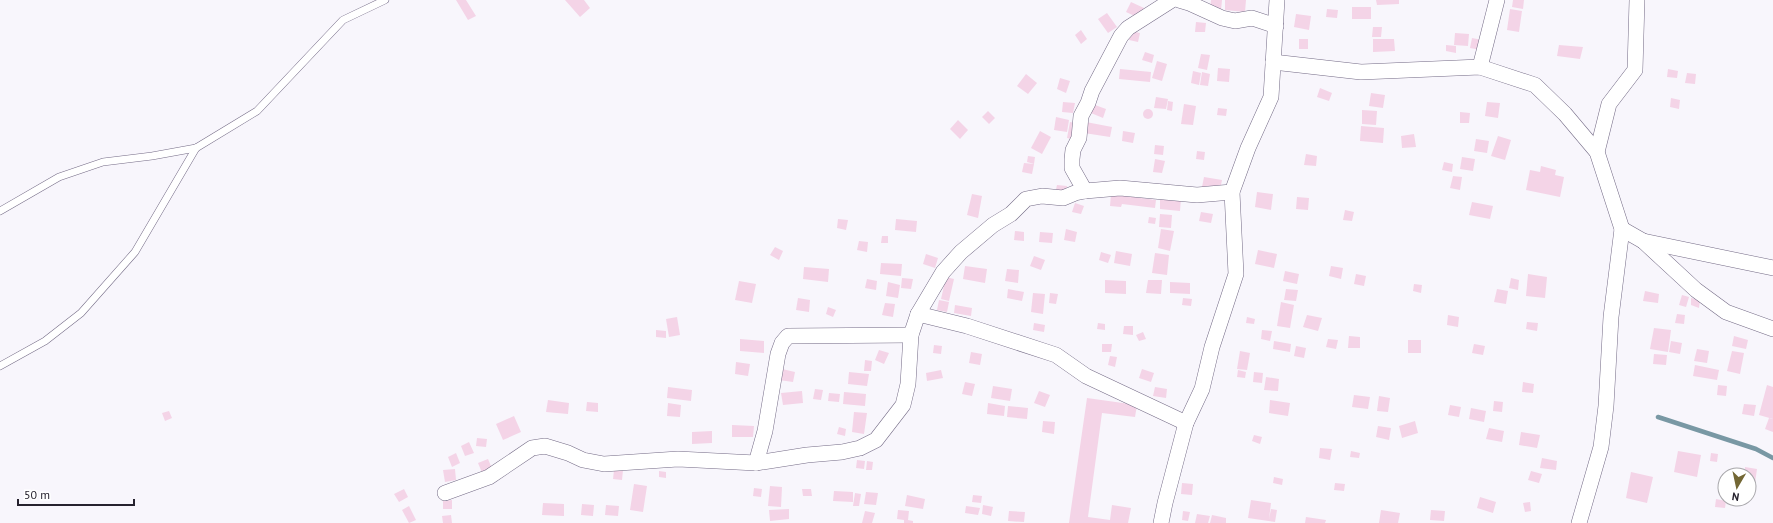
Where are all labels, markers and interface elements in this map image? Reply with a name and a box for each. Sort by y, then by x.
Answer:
north arrow [1717,467,1757,507]
scale bar [18,481,134,507]
text: 50 m [24,487,50,502]
text: N [1731,489,1740,504]

